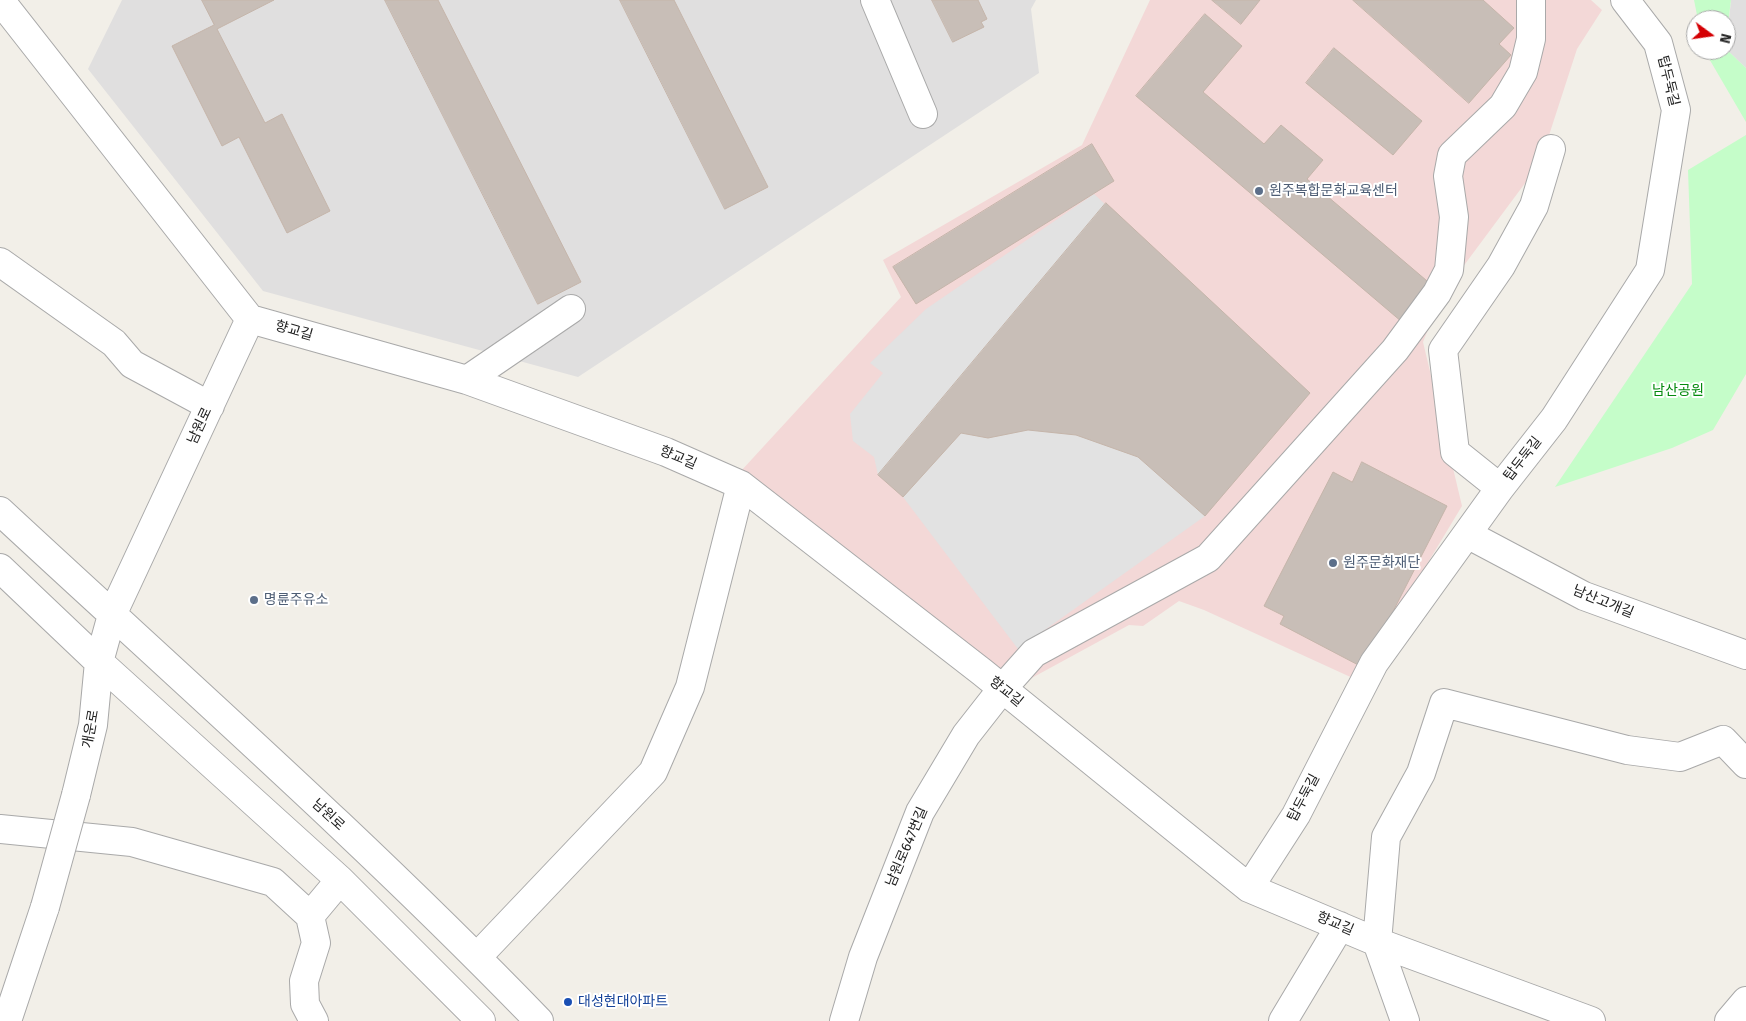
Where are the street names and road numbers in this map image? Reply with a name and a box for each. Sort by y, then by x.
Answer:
street label: 탑두둑길 [1654,54,1682,108]
street label: 향교길 [273,318,315,344]
street label: 남원로 [184,405,216,447]
street label: 탑두둑길 [1501,434,1545,484]
street label: 향교길 [657,443,699,473]
street label: 남산고개길 [1570,582,1636,622]
street label: 향교길 [986,673,1026,711]
street label: 개운로 [79,709,103,749]
street label: 탑두둑길 [1284,771,1324,825]
street label: 남원로 [308,796,348,834]
street label: 남원로647번길 [883,805,931,889]
street label: 향교길 [1314,909,1356,939]

